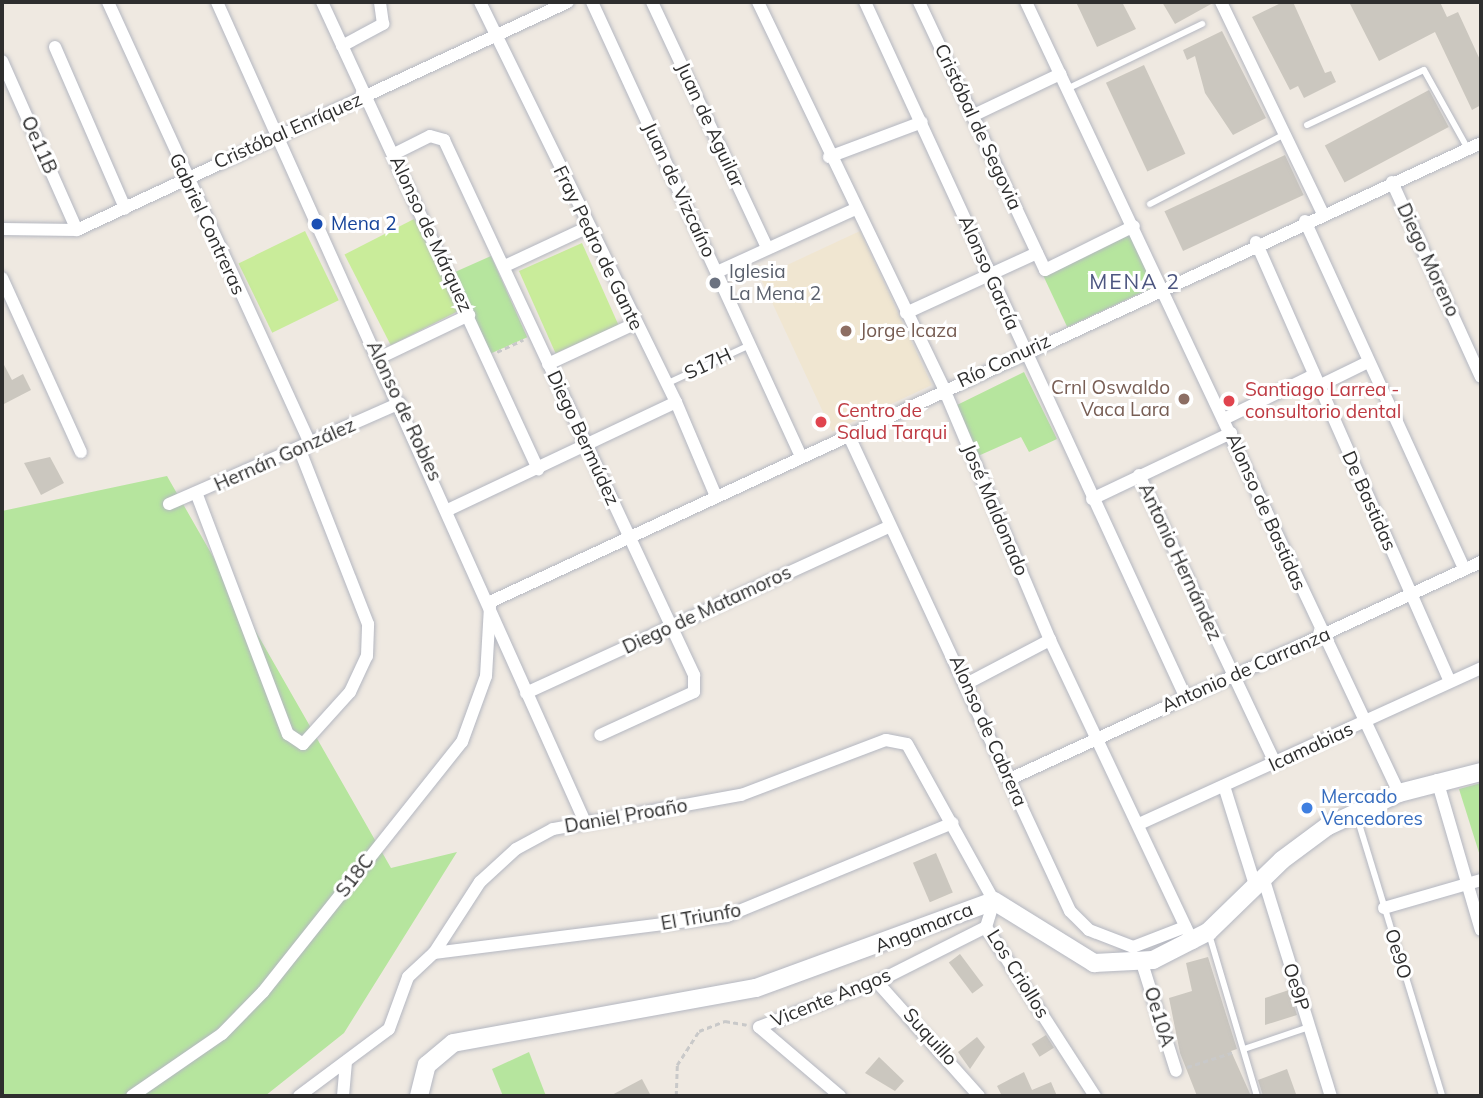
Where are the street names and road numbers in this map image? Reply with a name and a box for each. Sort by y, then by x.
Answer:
street label: Cristóbal de Segovia [930,40,1026,214]
street label: Juan de Aguilar [671,59,749,191]
street label: Cristóbal Enríquez [210,88,366,174]
street label: Oe11B [16,113,62,177]
street label: Juan de Vizcaíno [638,119,720,261]
street label: Gabriel Contreras [164,150,250,298]
street label: Alonso de Márquez [385,152,477,316]
street label: Fray Pedro de Gante [548,162,648,334]
street label: Diego Moreno [1392,200,1464,320]
street label: Alonso García [954,212,1024,334]
street label: Río Conuriz [954,330,1054,392]
street label: Alonso de Robles [362,337,446,485]
street label: S17H [681,343,735,385]
street label: Diego Bermúdez [542,367,624,509]
street label: Hernán González [211,414,359,496]
street label: Alonso de Bastidas [1221,430,1311,594]
street label: José Maldonado [957,441,1033,579]
street label: De Bastidas [1337,448,1401,554]
street label: Antonio Hernández [1134,480,1226,644]
street label: Diego de Matamoros [619,561,795,659]
street label: Antonio de Carranza [1158,623,1334,717]
street label: Alonso de Cabrera [944,652,1032,810]
street label: Icamabias [1265,718,1357,776]
street label: Daniel Proaño [563,794,689,838]
street label: S18C [331,850,379,902]
street label: Angamarca [872,898,976,958]
street label: El Triunfo [659,899,743,935]
street label: Los Criollos [982,926,1054,1022]
street label: Oe9O [1380,926,1416,982]
street label: Oe9P [1278,960,1314,1014]
street label: Vicente Angos [768,964,894,1032]
street label: Oe10A [1139,984,1179,1050]
street label: Suquillo [898,1004,962,1070]

